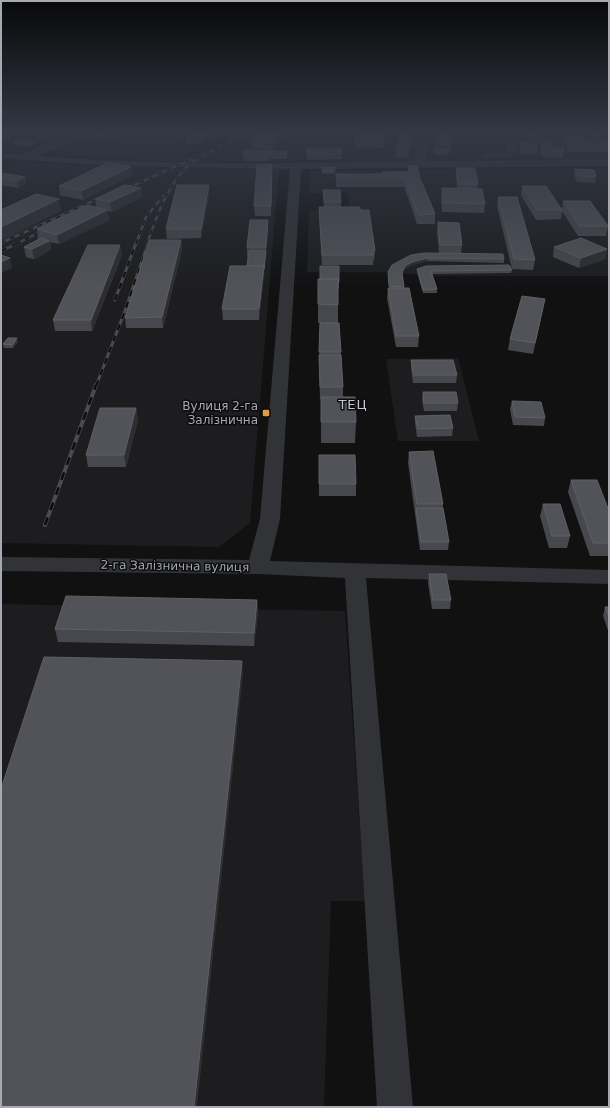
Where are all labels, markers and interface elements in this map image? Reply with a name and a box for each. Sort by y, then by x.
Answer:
district label: ТЕЦ [337,397,368,412]
place label: Вулиця 2-га Залізнична [182,399,258,427]
marker: Вулиця 2-га Залізнична [261,408,271,418]
street label: 2-га Залізнична вулиця [101,558,249,574]

